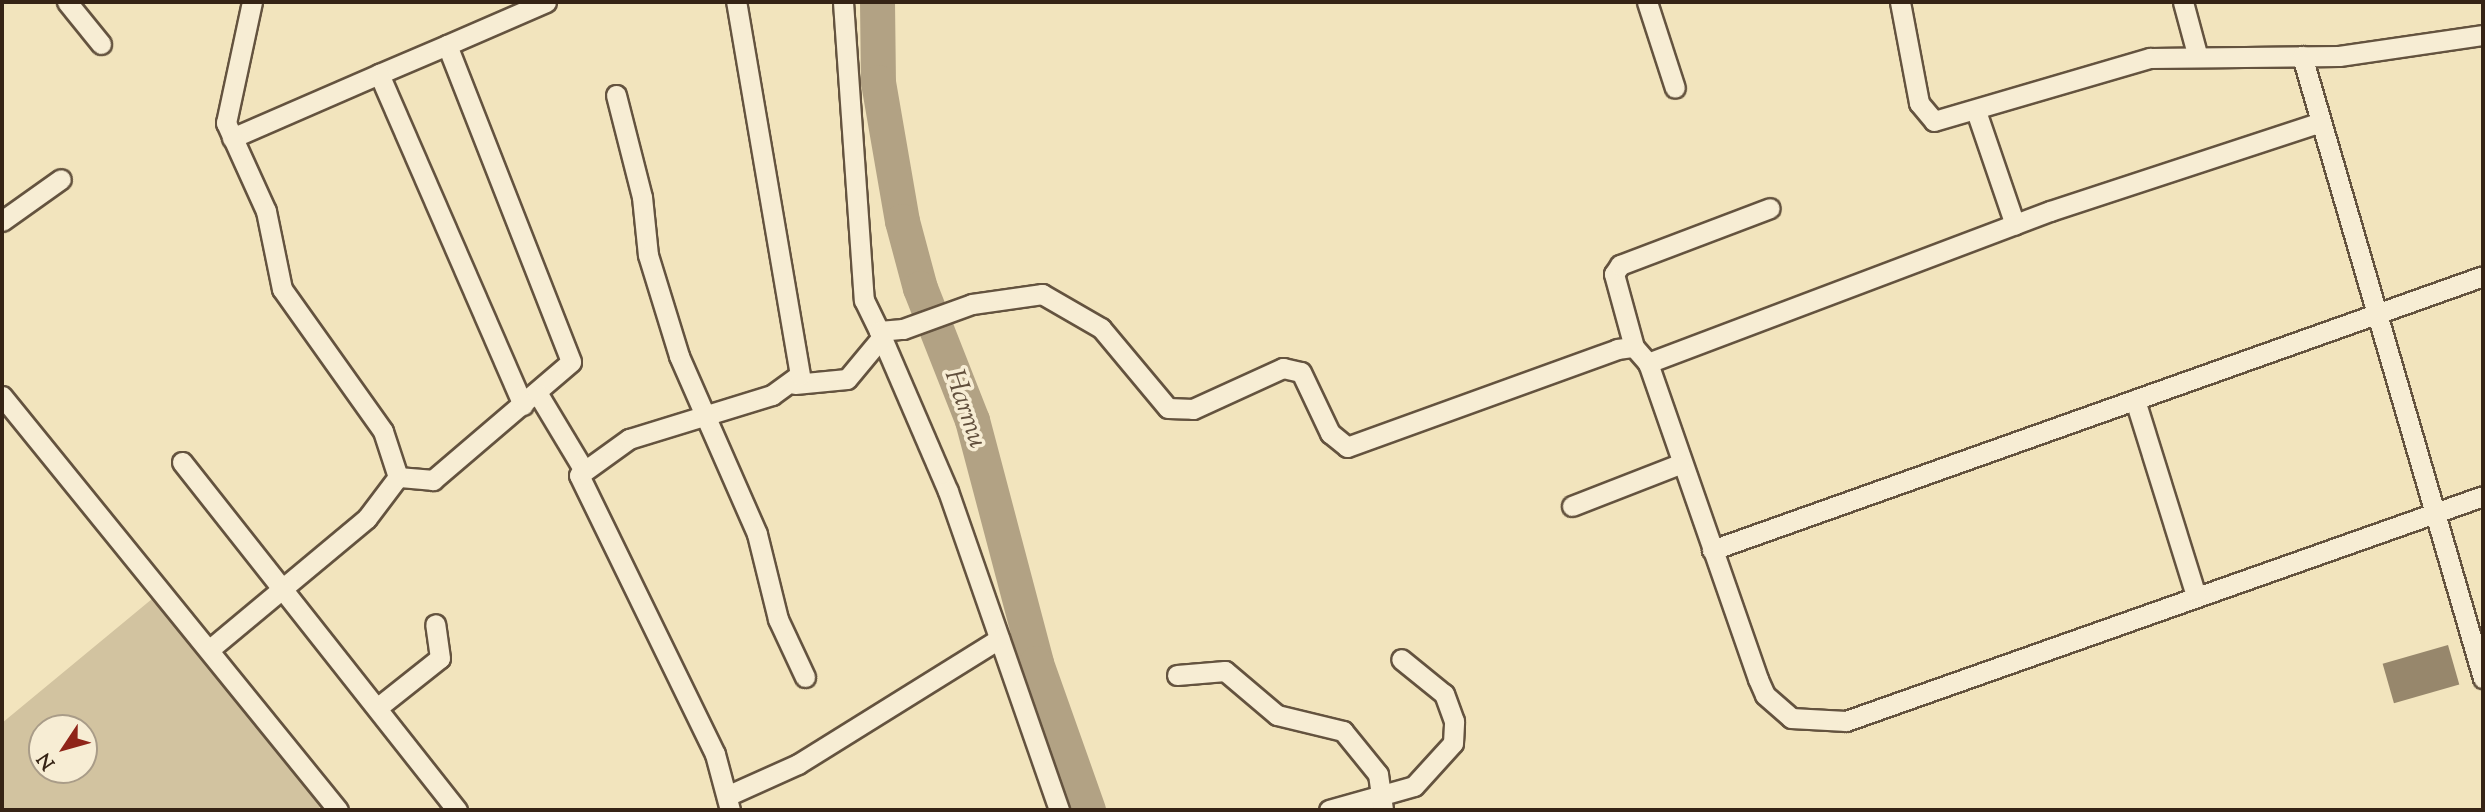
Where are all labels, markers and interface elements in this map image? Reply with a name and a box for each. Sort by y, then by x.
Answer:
water label: Harmu [936,365,994,453]
north arrow [28,714,98,784]
text: N [32,746,63,775]

